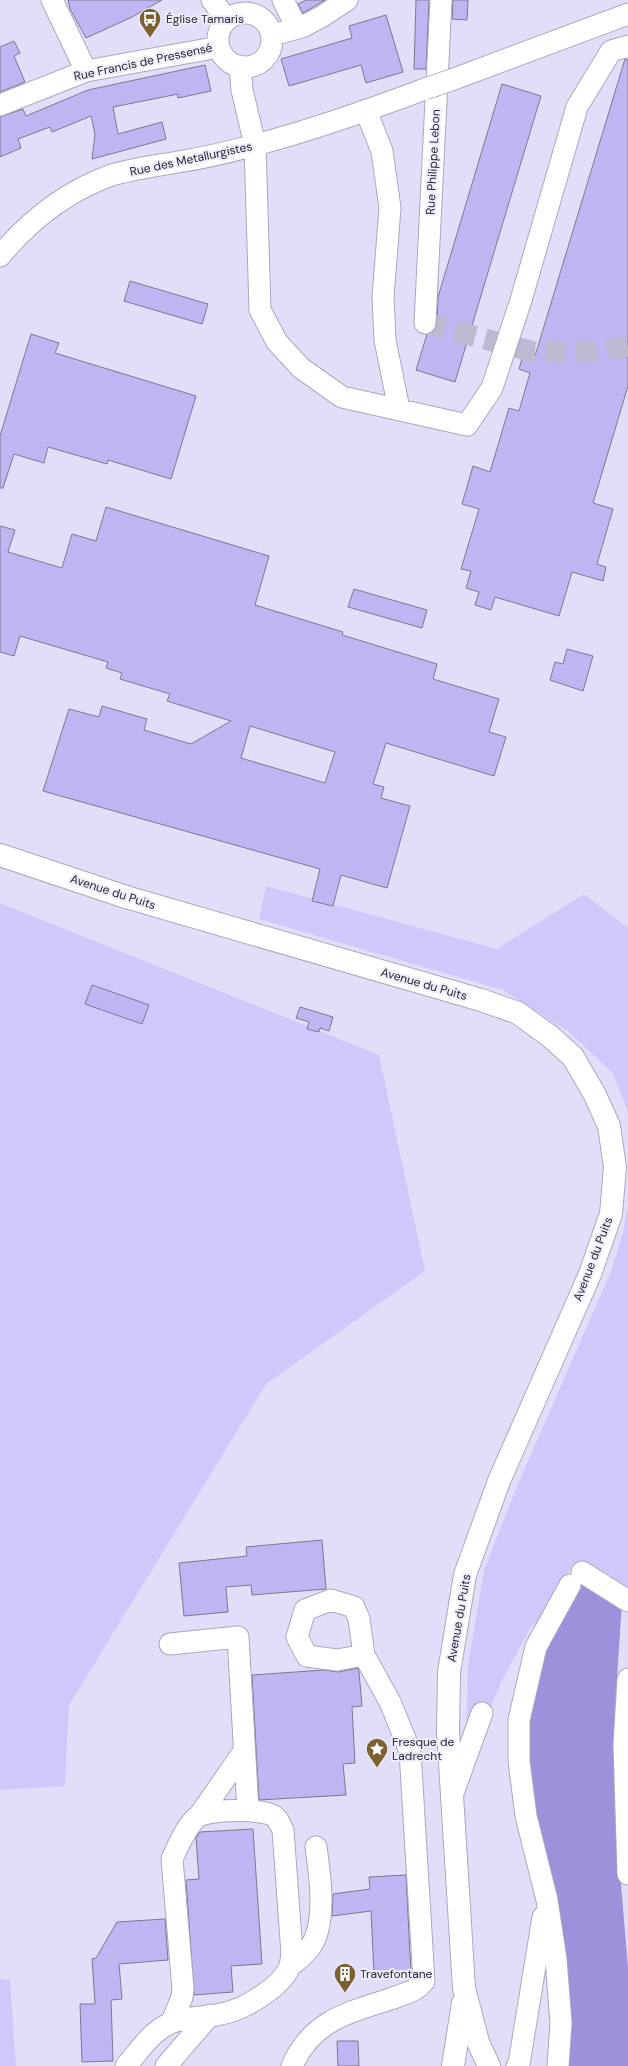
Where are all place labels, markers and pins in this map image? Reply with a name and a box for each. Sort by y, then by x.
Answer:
bus stop icon: Église Tamaris [137,6,163,39]
place label: Église Tamaris [166,11,244,27]
place label: Fresque de Ladrecht [392,1734,454,1764]
place icon: Fresque de Ladrecht [364,1736,390,1769]
building icon: Travefontane [332,1961,358,1994]
place label: Travefontane [360,1966,433,1982]

